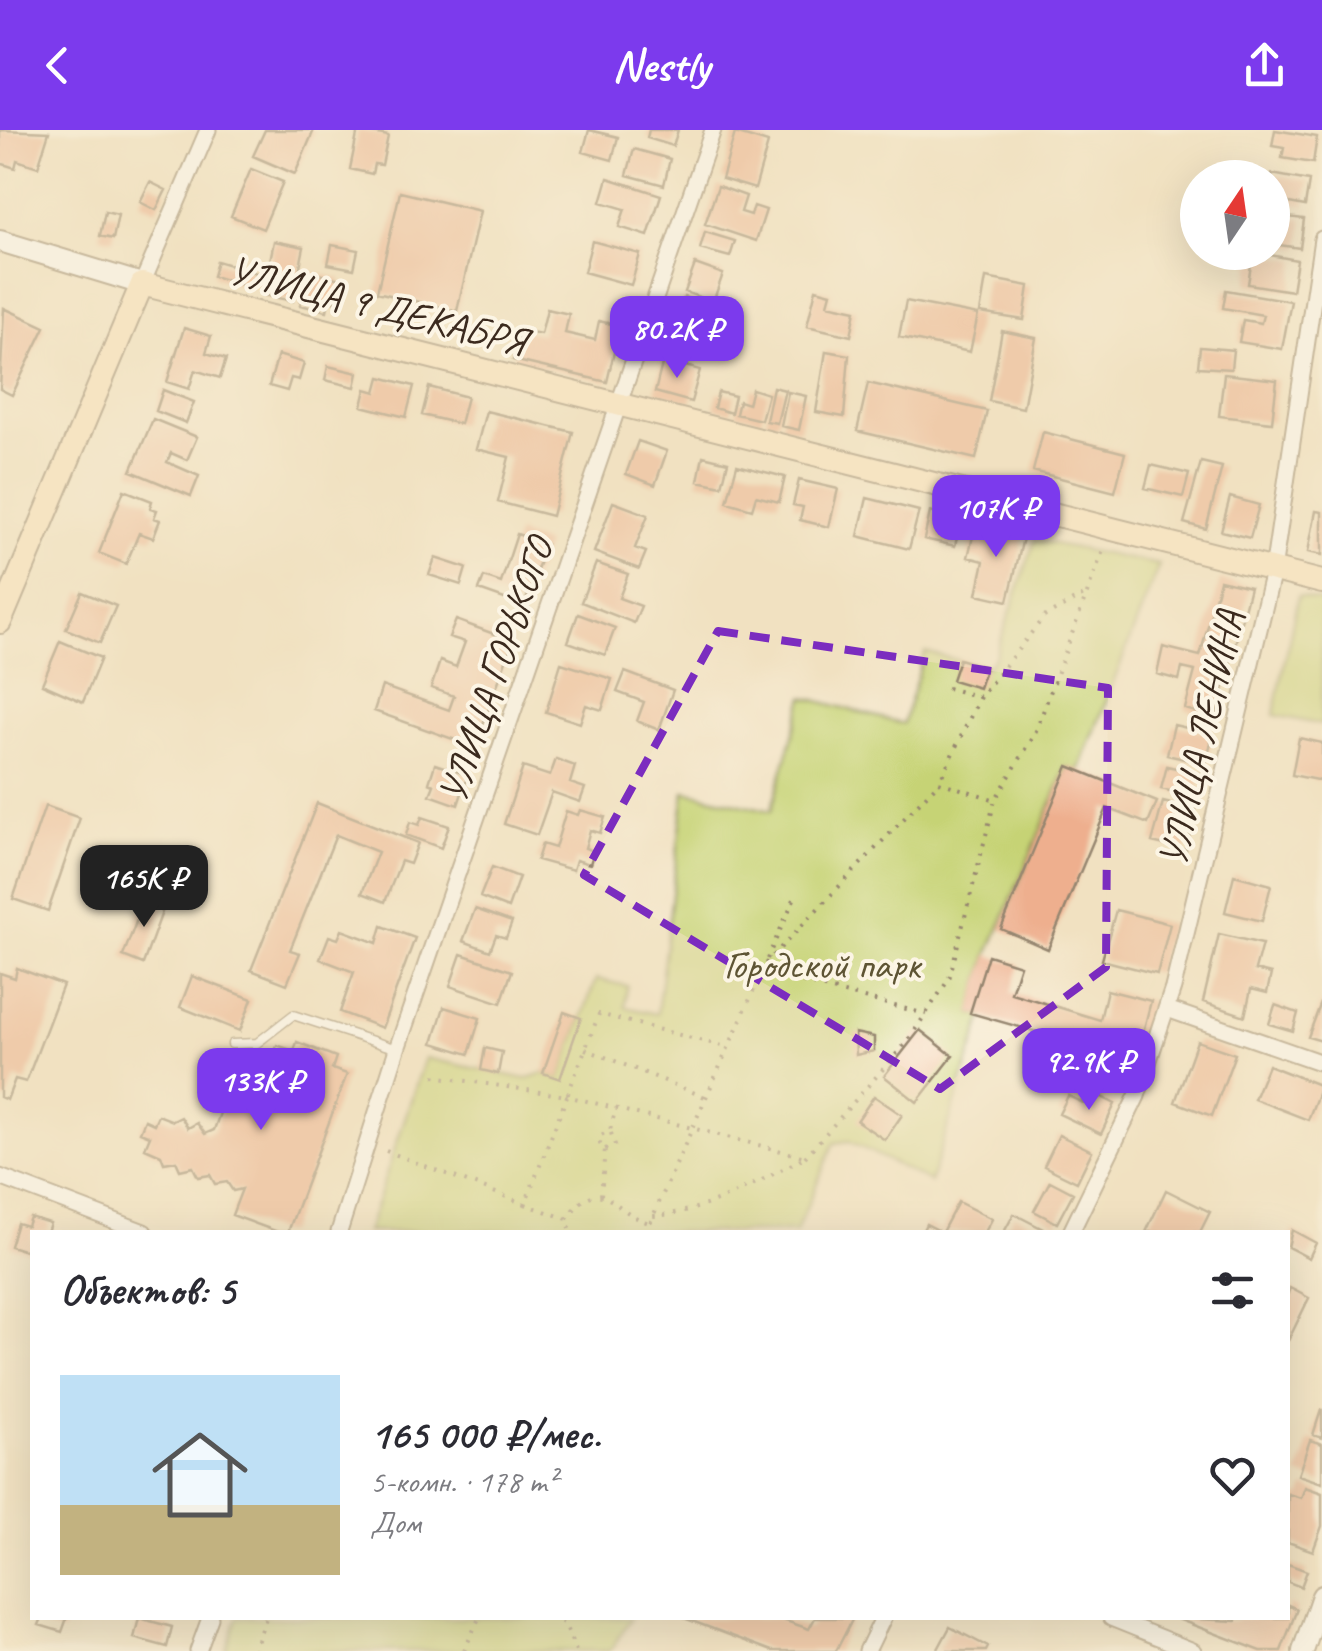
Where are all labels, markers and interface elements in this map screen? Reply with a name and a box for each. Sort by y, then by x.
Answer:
text: Nestly [612,37,710,94]
icon: back [30,38,85,93]
icon: share [1237,38,1292,93]
north arrow [1180,160,1290,270]
map controls [1180,160,1290,270]
street label: УЛИЦА 9 ДЕКАБРЯ [224,245,537,368]
pin: 80.2K ₽ [585,296,769,381]
text: 80.2K ₽ [632,308,722,349]
pin: 107K ₽ [915,475,1077,560]
text: 107K ₽ [954,487,1038,528]
street label: УЛИЦА ГОРЬКОГО [427,528,566,809]
street label: УЛИЦА ЛЕНИНА [1147,605,1255,871]
pin: 165K ₽ [63,845,225,930]
text: 165K ₽ [102,857,186,898]
park label: Городской парк [724,940,923,990]
pin: 92.9K ₽ [997,1028,1181,1113]
text: 92.9K ₽ [1044,1040,1134,1081]
pin: 133K ₽ [180,1048,342,1133]
text: 133K ₽ [219,1060,303,1101]
icon: filters [1205,1263,1260,1318]
text: Объектов: 5 [60,1264,235,1317]
text: 165 000 ₽/мес. [370,1408,601,1461]
icon: home [140,1415,260,1535]
icon: heart [1205,1448,1260,1503]
text: 5-комн. · 178 m² [370,1461,557,1502]
text: Дом [370,1502,421,1543]

